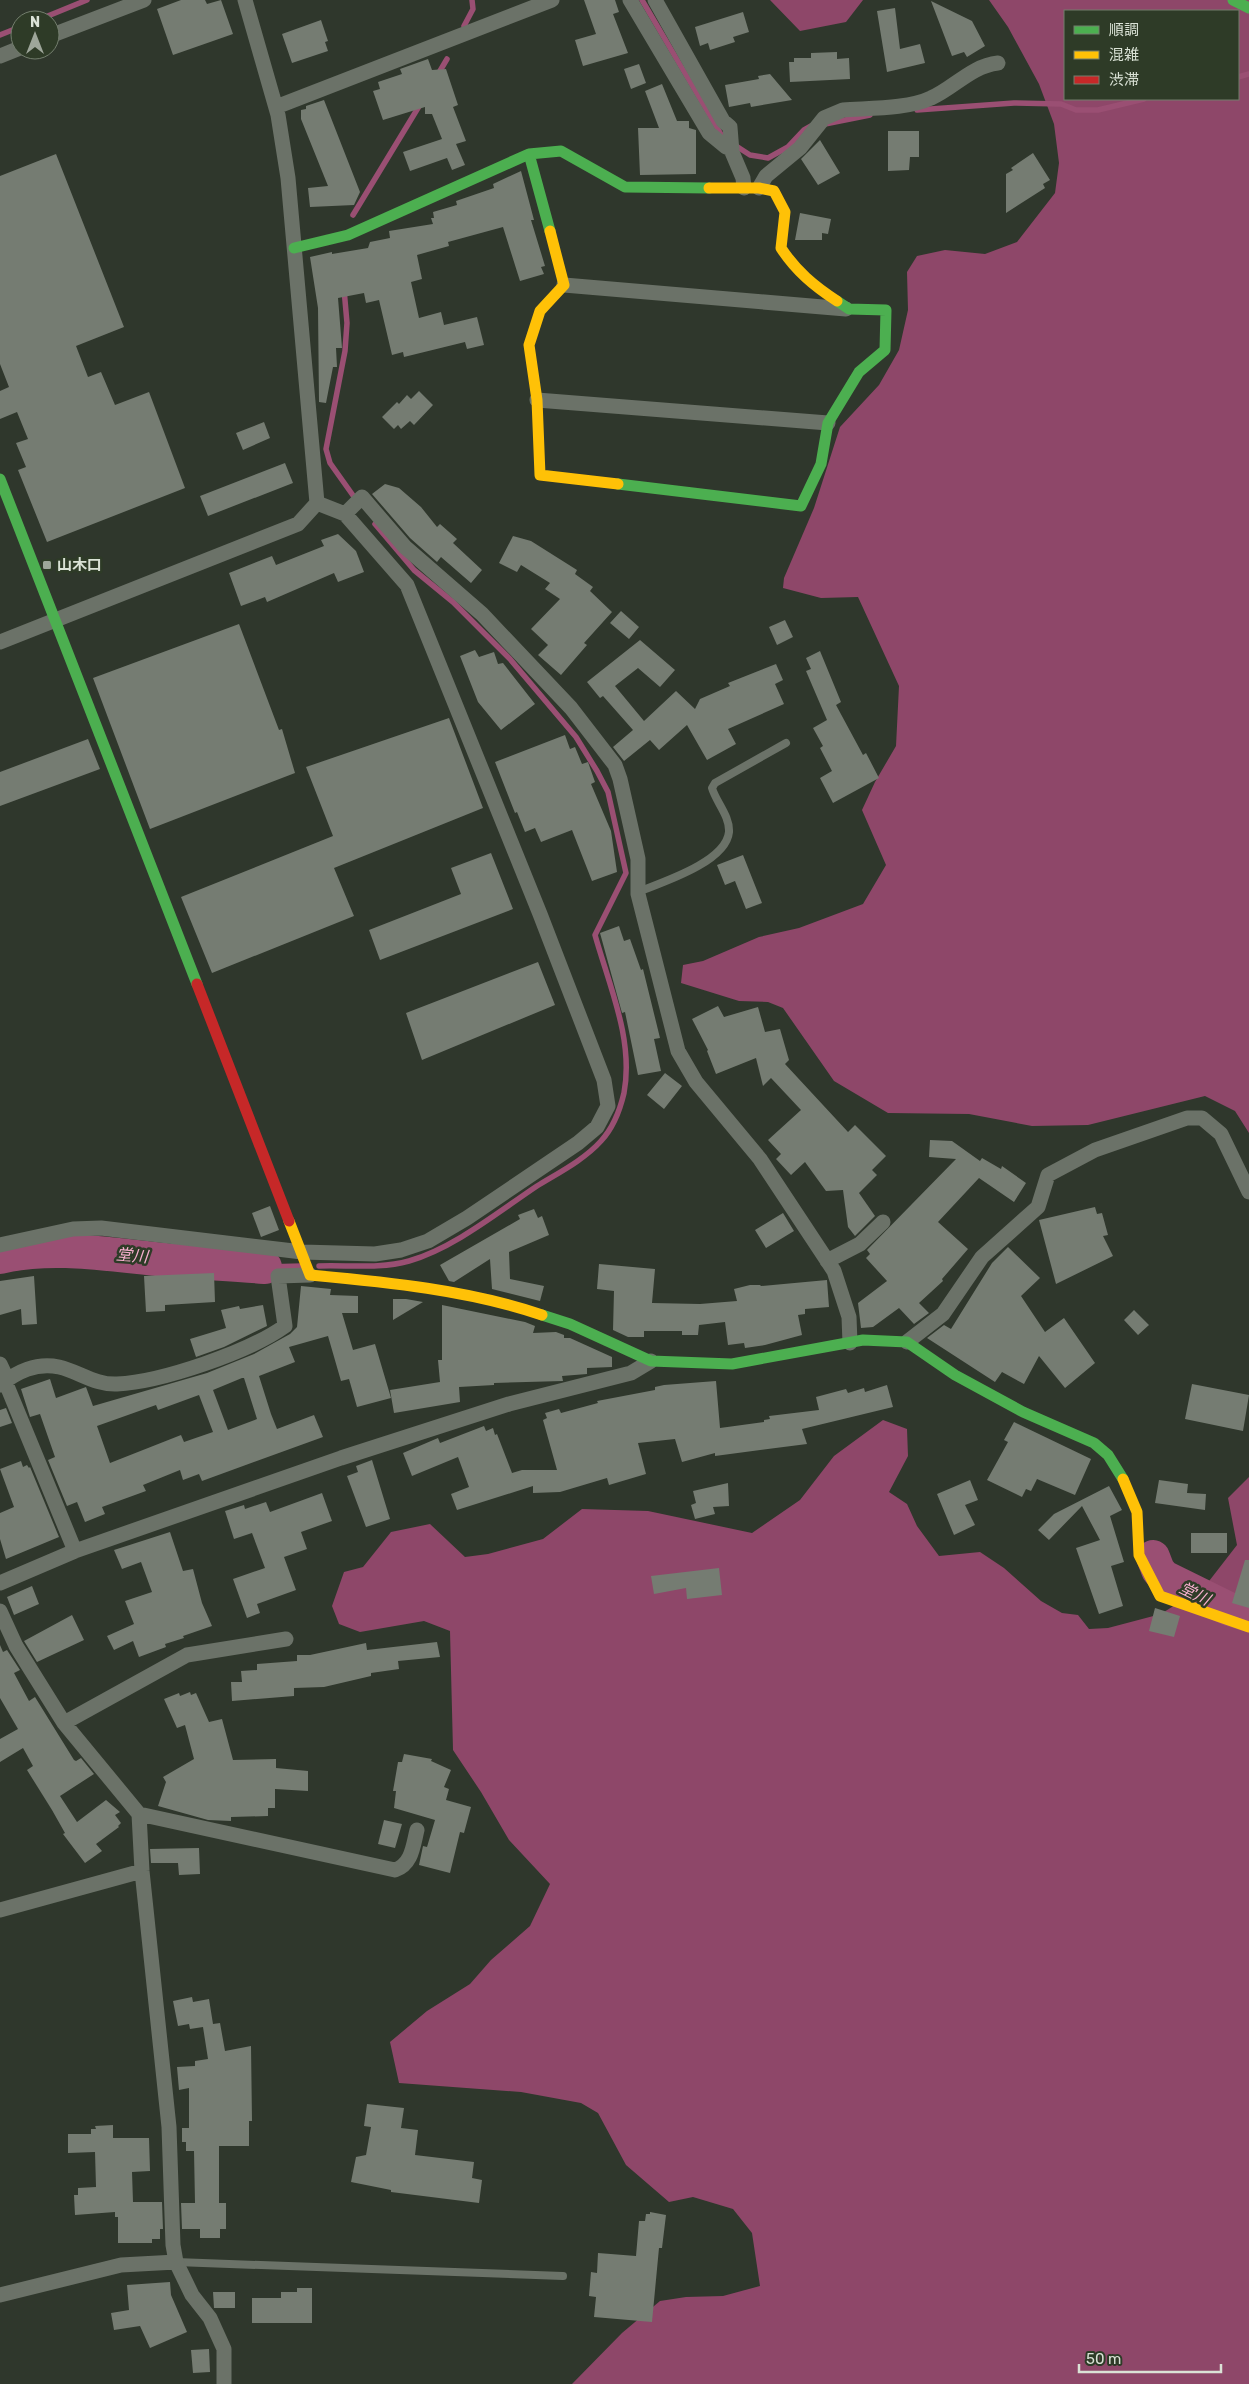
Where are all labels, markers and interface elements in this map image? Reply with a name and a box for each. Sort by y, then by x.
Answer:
north arrow [10,10,60,60]
legend [1064,10,1239,100]
text: N [30,14,40,31]
text: 順調 [1109,21,1139,39]
text: 混雑 [1109,46,1139,64]
text: 渋滞 [1109,71,1139,89]
place label: 山木口 [57,556,102,574]
marker: 山木口 [41,559,53,571]
water label: 堂川 [115,1245,151,1267]
water label: 堂川 [1176,1578,1215,1610]
scale bar [1079,2342,1222,2374]
text: 50 m [1086,2350,1121,2368]

